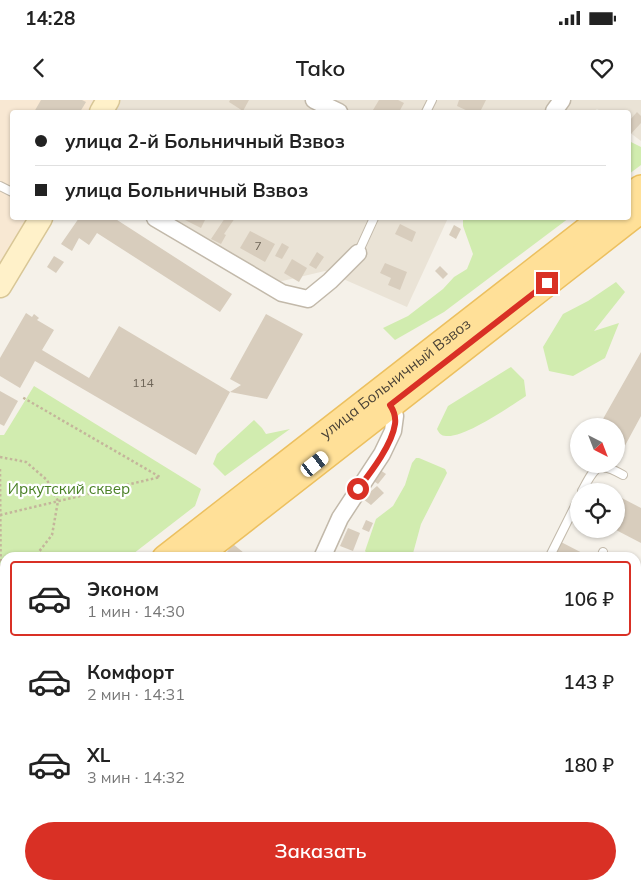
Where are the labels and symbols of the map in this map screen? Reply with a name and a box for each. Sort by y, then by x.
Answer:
house number: 7 [254,238,262,253]
route end [536,272,558,294]
street label: улица Больничный Взвоз [316,314,474,443]
house number: 114 [132,375,154,390]
north arrow [570,418,625,472]
car [298,449,331,479]
route start [347,478,369,500]
park label: Иркутский сквер [8,479,130,498]

